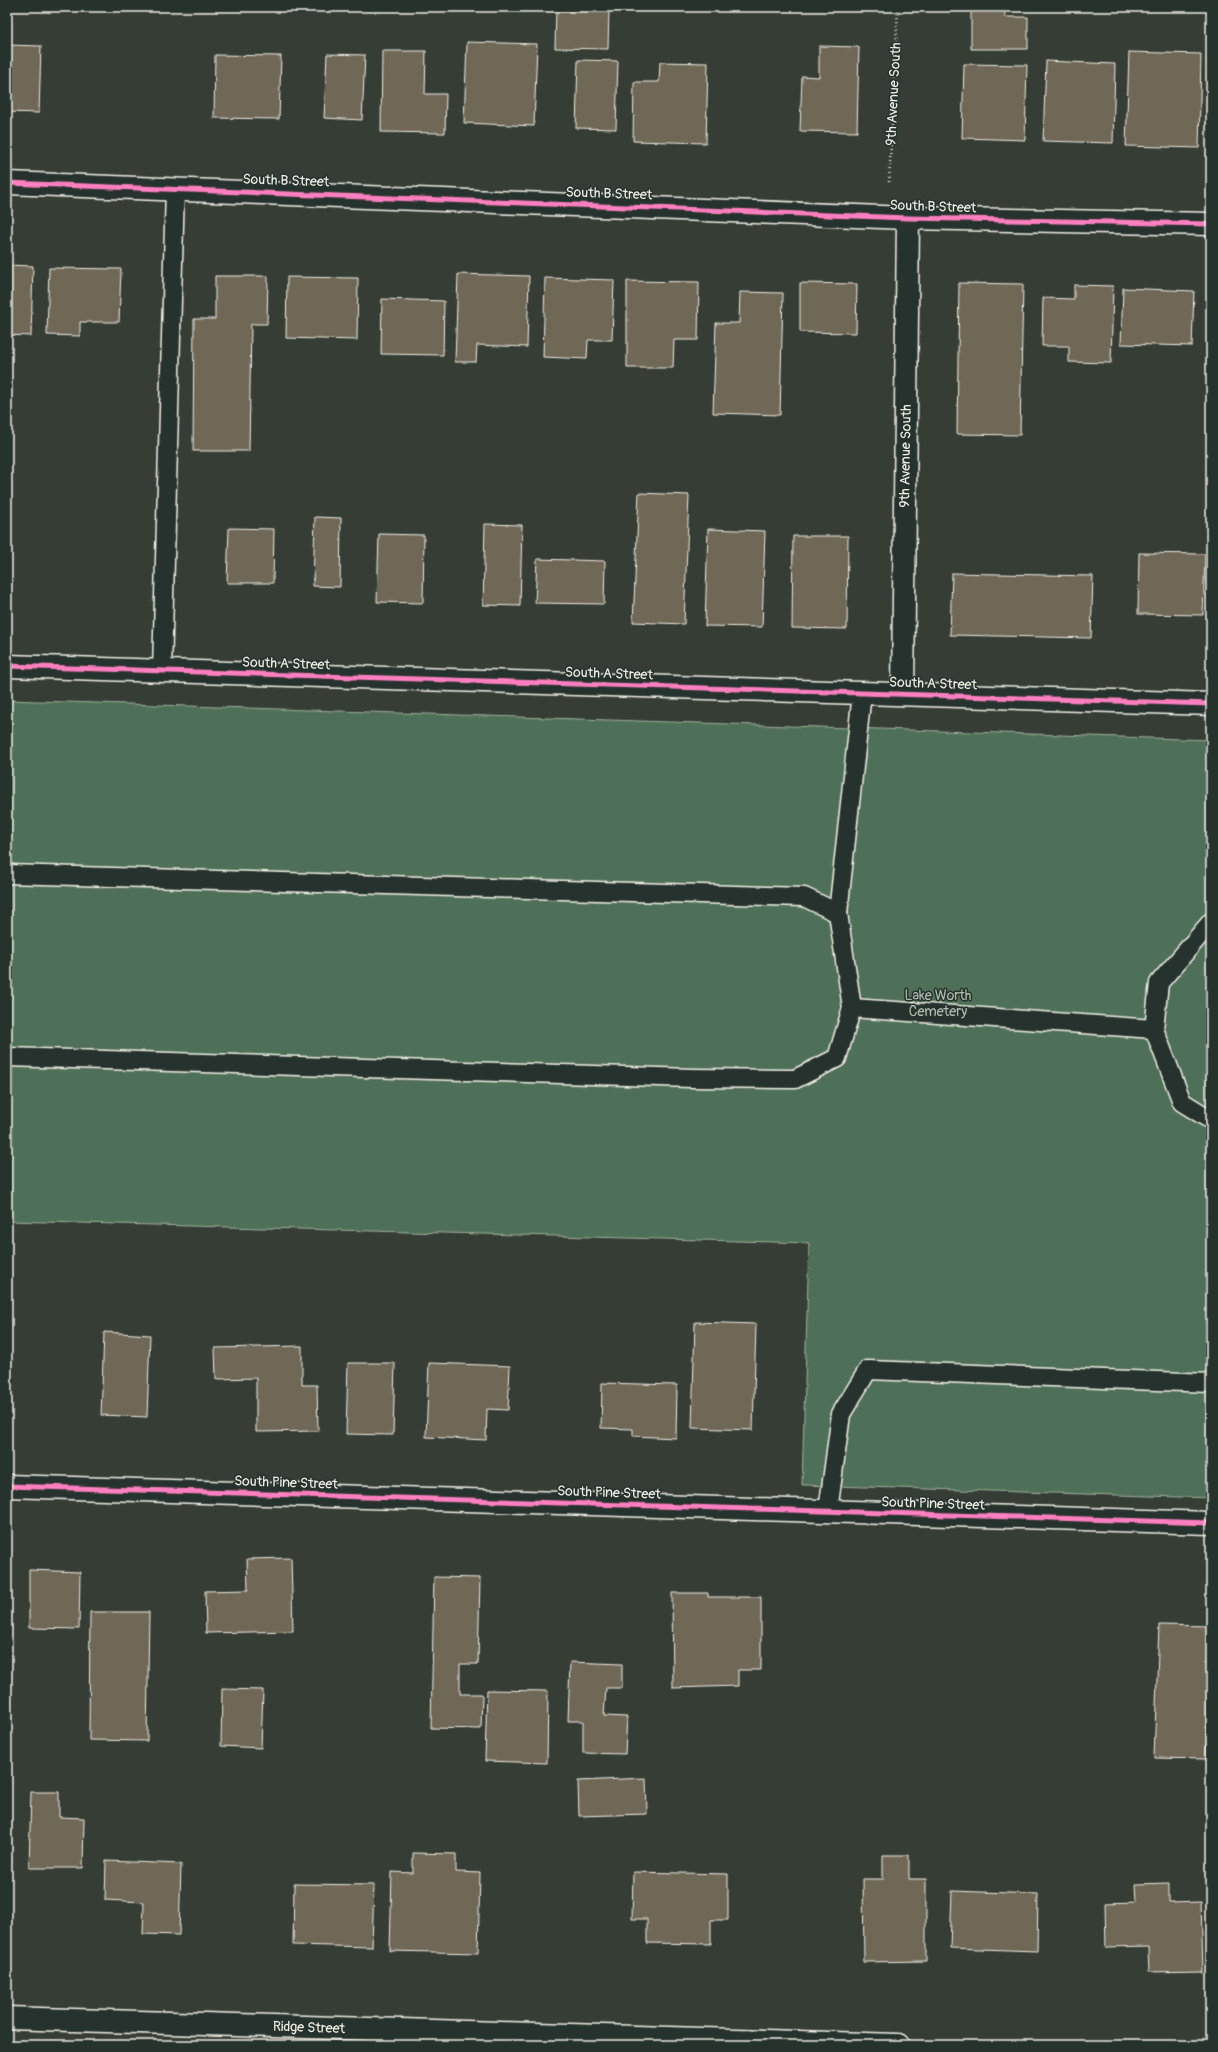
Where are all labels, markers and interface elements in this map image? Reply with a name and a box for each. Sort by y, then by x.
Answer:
street label: 9th Avenue South [882,42,905,146]
street label: South B Street [242,170,330,191]
street label: South B Street [565,183,653,204]
street label: South B Street [889,196,977,217]
street label: 9th Avenue South [896,404,915,508]
street label: South A Street [242,653,331,674]
street label: South A Street [565,663,654,684]
street label: South A Street [889,673,978,694]
park label: Lake Worth Cemetery [905,987,971,1020]
street label: South Pine Street [234,1472,339,1493]
street label: South Pine Street [557,1482,662,1503]
street label: South Pine Street [881,1493,986,1514]
street label: Ridge Street [273,2018,346,2037]

